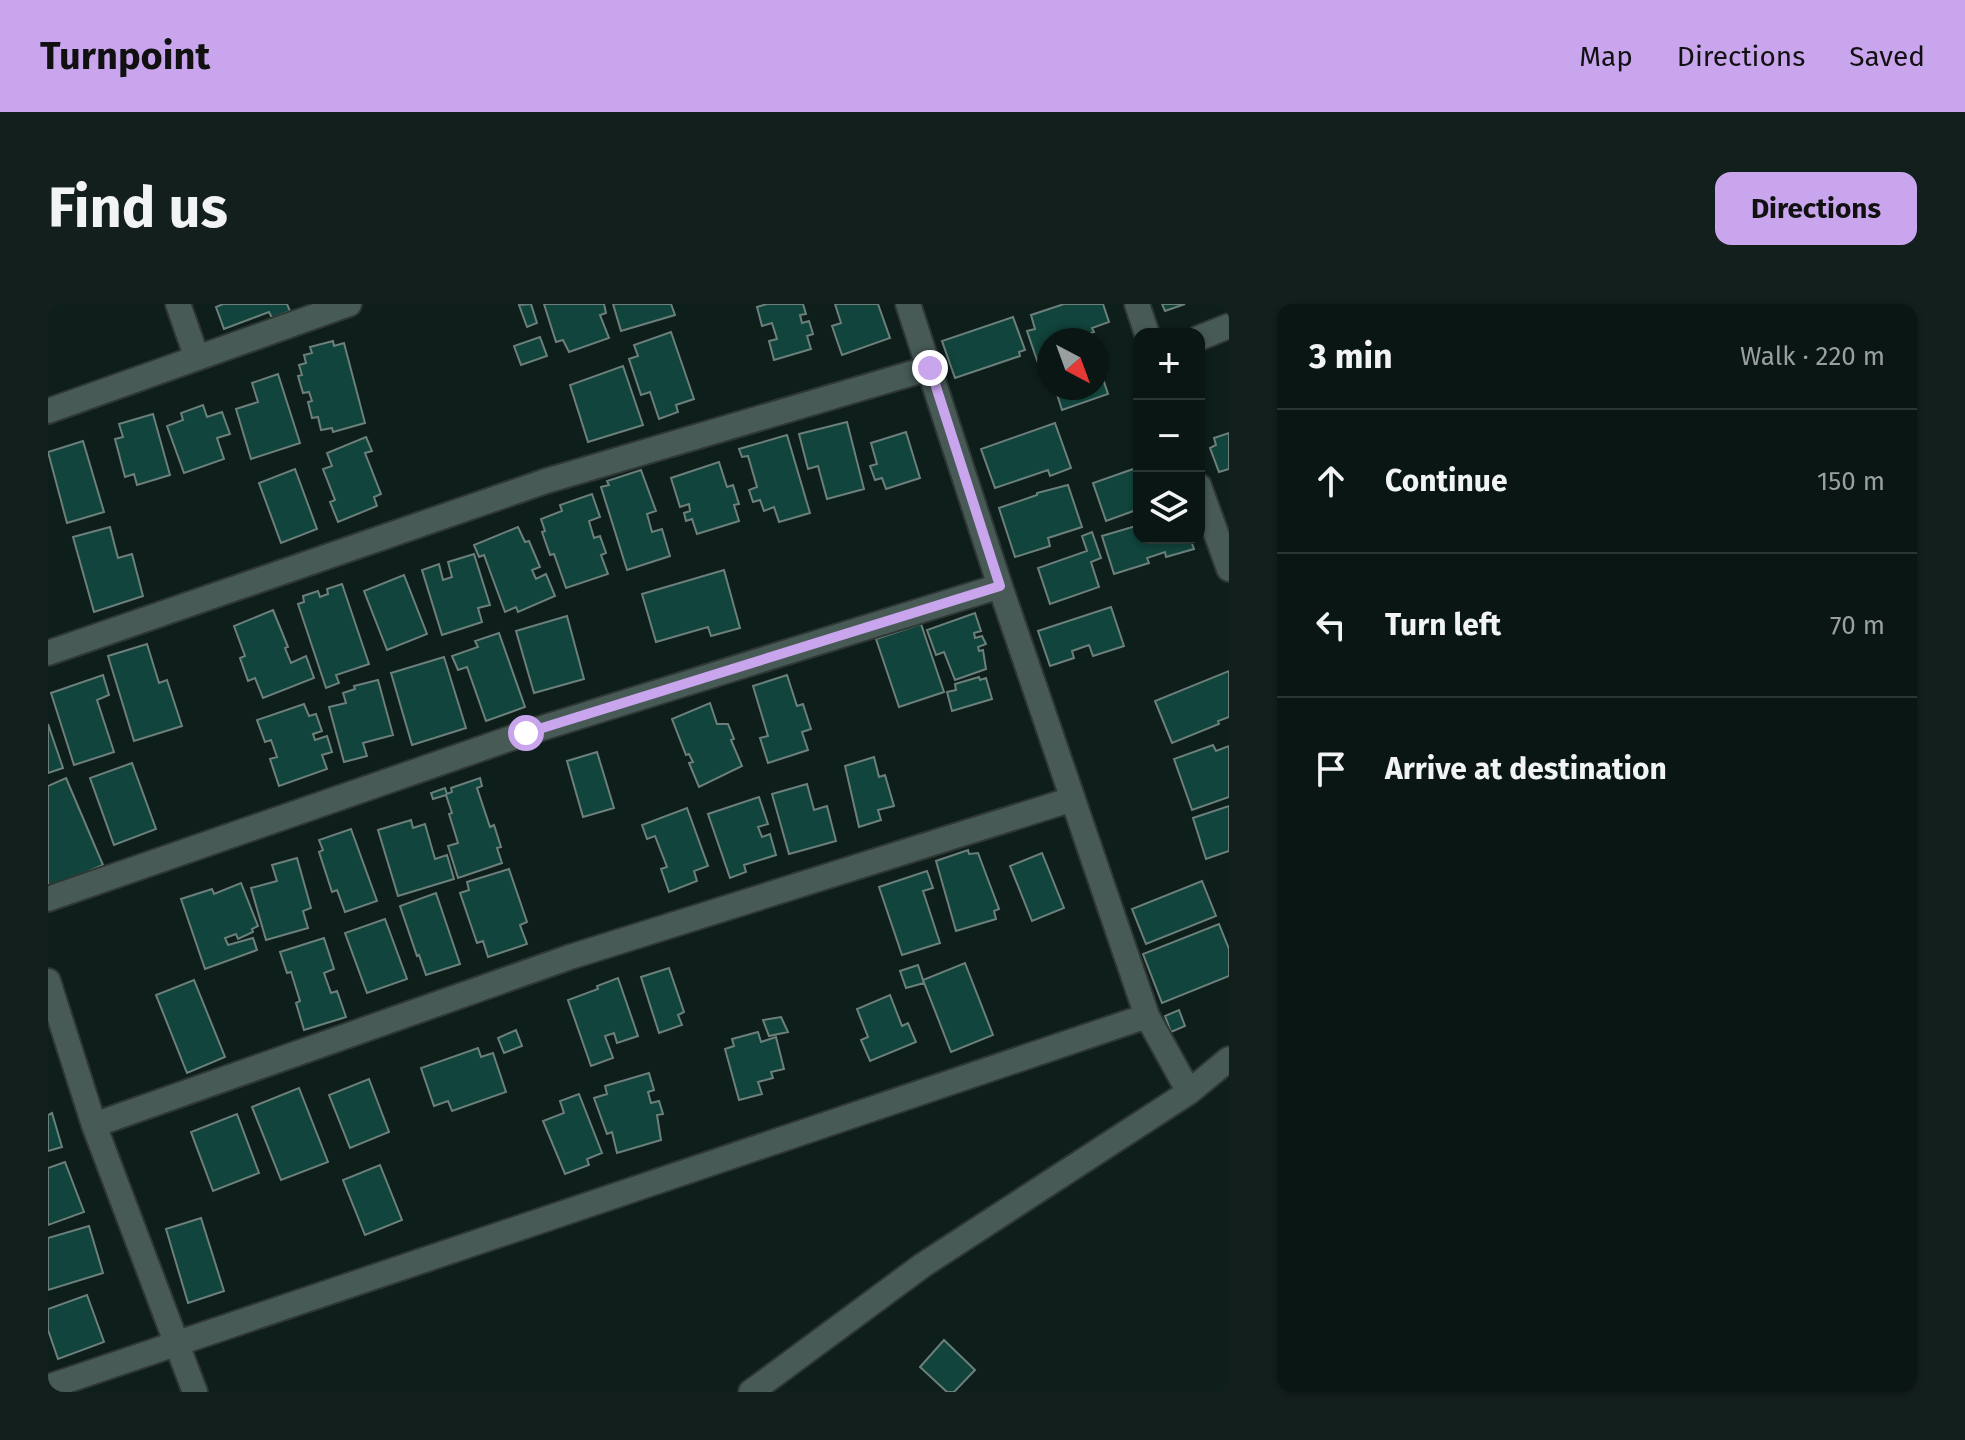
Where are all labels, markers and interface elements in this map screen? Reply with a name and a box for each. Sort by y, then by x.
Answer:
text: Turnpoint [40,33,210,79]
text: Map [1579,40,1633,73]
text: Directions [1677,40,1805,73]
text: Saved [1849,40,1925,73]
button: Directions [1715,172,1917,245]
text: Find us [48,175,228,242]
north arrow [1037,328,1109,400]
map controls [1133,328,1205,544]
button: + [1133,328,1205,400]
text: 3 min [1309,336,1393,377]
text: Walk · 220 m [1740,341,1885,372]
route end [912,350,948,386]
button: − [1133,400,1205,472]
icon: ahead [1309,459,1353,503]
text: Continue [1385,463,1508,499]
text: 150 m [1817,466,1885,497]
button: layers [1133,472,1205,544]
icon: left [1309,603,1353,647]
text: Turn left [1385,607,1501,643]
text: 70 m [1830,610,1885,641]
route start [508,715,544,751]
icon: arrive [1309,747,1353,791]
text: Arrive at destination [1385,751,1667,787]

